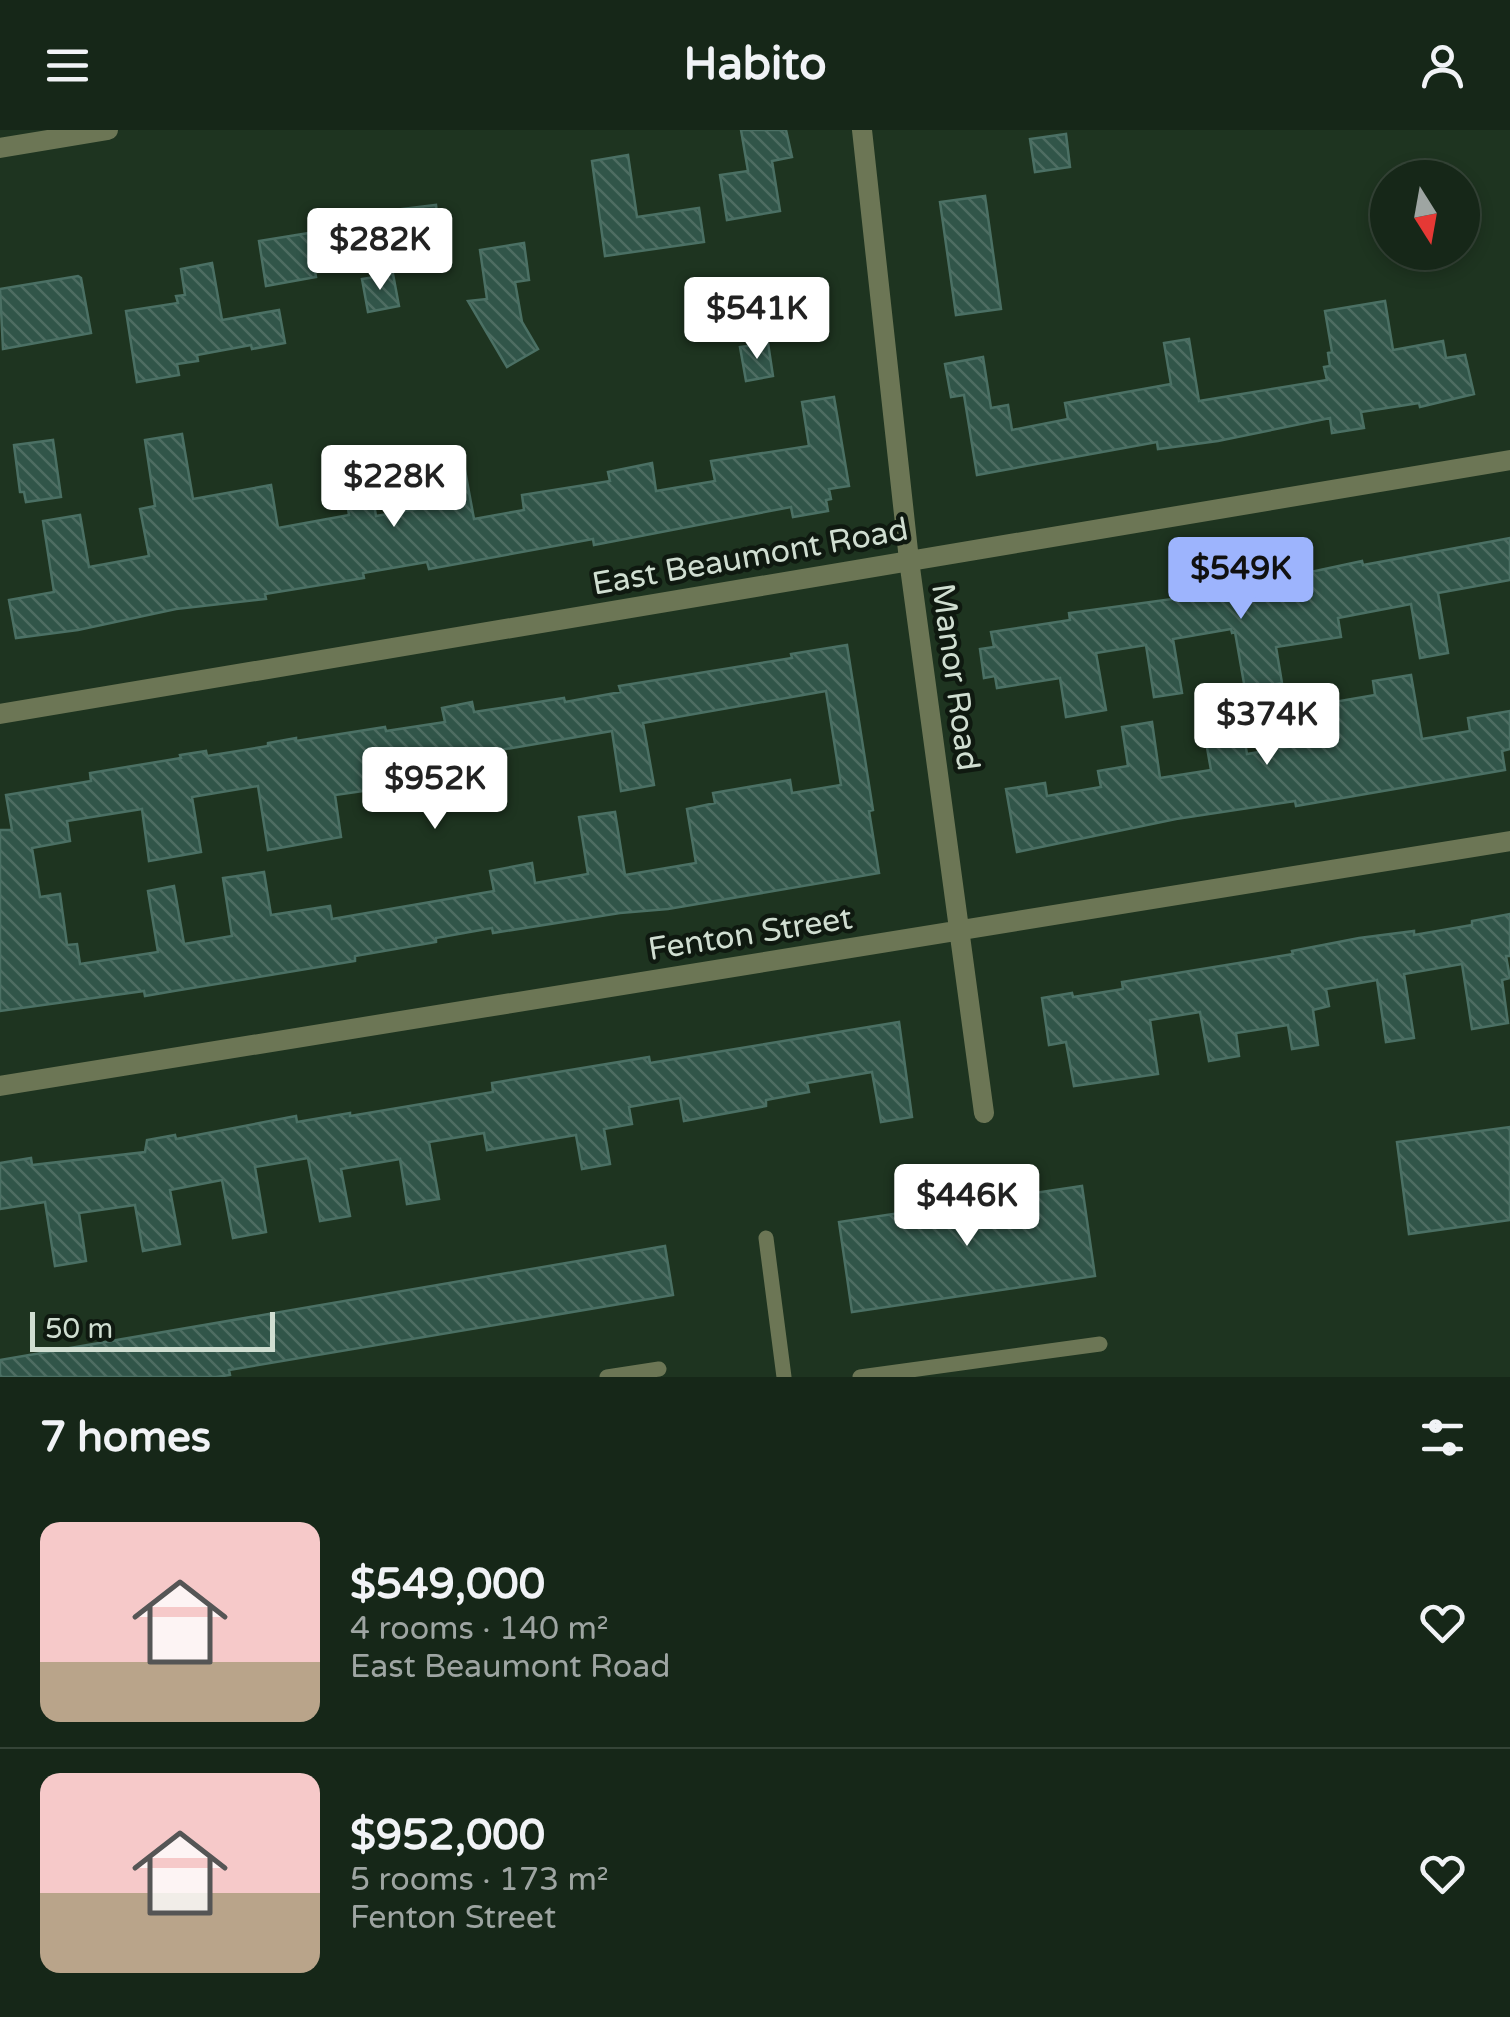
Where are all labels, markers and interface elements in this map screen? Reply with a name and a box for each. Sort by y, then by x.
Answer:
icon: menu [40,38,95,93]
text: Habito [683,38,827,92]
icon: person [1415,38,1470,93]
north arrow [1370,160,1480,270]
map controls [1370,160,1480,270]
pin: $282K [310,208,450,293]
text: $282K [329,221,431,259]
pin: $541K [687,277,827,362]
text: $541K [706,290,808,328]
pin: $228K [324,445,464,530]
text: $228K [343,458,445,496]
street label: East Beaumont Road [589,510,911,604]
pin: $549K [1171,537,1311,622]
text: $549K [1190,550,1292,588]
street label: Manor Road [923,581,987,773]
pin: $374K [1197,683,1337,768]
text: $374K [1216,696,1318,734]
pin: $952K [365,747,505,832]
text: $952K [384,760,486,798]
street label: Fenton Street [645,899,855,969]
pin: $446K [897,1164,1037,1249]
text: $446K [916,1177,1018,1215]
scale bar [30,1307,275,1352]
text: 50 m [45,1312,113,1346]
icon: filters [1415,1410,1470,1465]
text: 7 homes [40,1412,211,1463]
text: $549,000 [350,1559,545,1610]
icon: home [120,1562,240,1682]
icon: heart [1415,1595,1470,1650]
text: 4 rooms · 140 m² [350,1610,609,1648]
text: East Beaumont Road [350,1648,670,1686]
text: $952,000 [350,1810,545,1861]
icon: home [120,1813,240,1933]
icon: heart [1415,1846,1470,1901]
text: 5 rooms · 173 m² [350,1861,609,1899]
text: Fenton Street [350,1899,556,1937]

